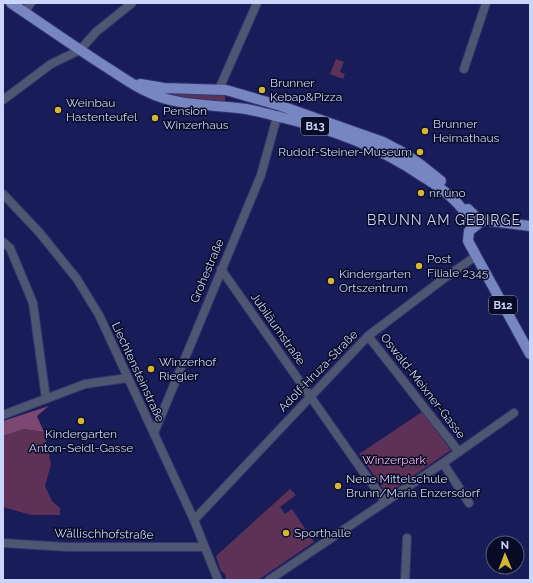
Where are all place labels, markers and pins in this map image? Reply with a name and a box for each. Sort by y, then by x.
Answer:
place label: Brunner Kebap&Pizza [270,76,342,104]
marker: Brunner Kebap&Pizza [257,85,267,95]
place label: Weinbau Hastenteufel [66,96,138,124]
place label: Pension Winzerhaus [163,104,229,132]
marker: Weinbau Hastenteufel [53,105,63,115]
marker: Pension Winzerhaus [150,113,160,123]
place label: Brunner Heimathaus [433,117,500,145]
marker: Brunner Heimathaus [420,126,430,136]
place label: Rudolf-Steiner-Museum [278,145,412,159]
marker: Rudolf-Steiner-Museum [415,147,425,157]
place label: nr. uno [429,186,466,200]
marker: nr. uno [416,188,426,198]
place label: Post Filiale 2345 [427,252,489,280]
marker: Post Filiale 2345 [414,261,424,271]
place label: Kindergarten Ortszentrum [339,267,411,295]
marker: Kindergarten Ortszentrum [326,276,336,286]
place label: Winzerhof Riegler [159,355,217,383]
marker: Winzerhof Riegler [146,364,156,374]
marker: Kindergarten Anton-Seidl-Gasse [76,416,86,426]
place label: Kindergarten Anton-Seidl-Gasse [29,427,133,455]
place label: Neue Mittelschule Brunn/Maria Enzersdorf [346,472,481,500]
marker: Neue Mittelschule Brunn/Maria Enzersdorf [333,481,343,491]
place label: Sporthalle [294,526,351,540]
marker: Sporthalle [281,528,291,538]

